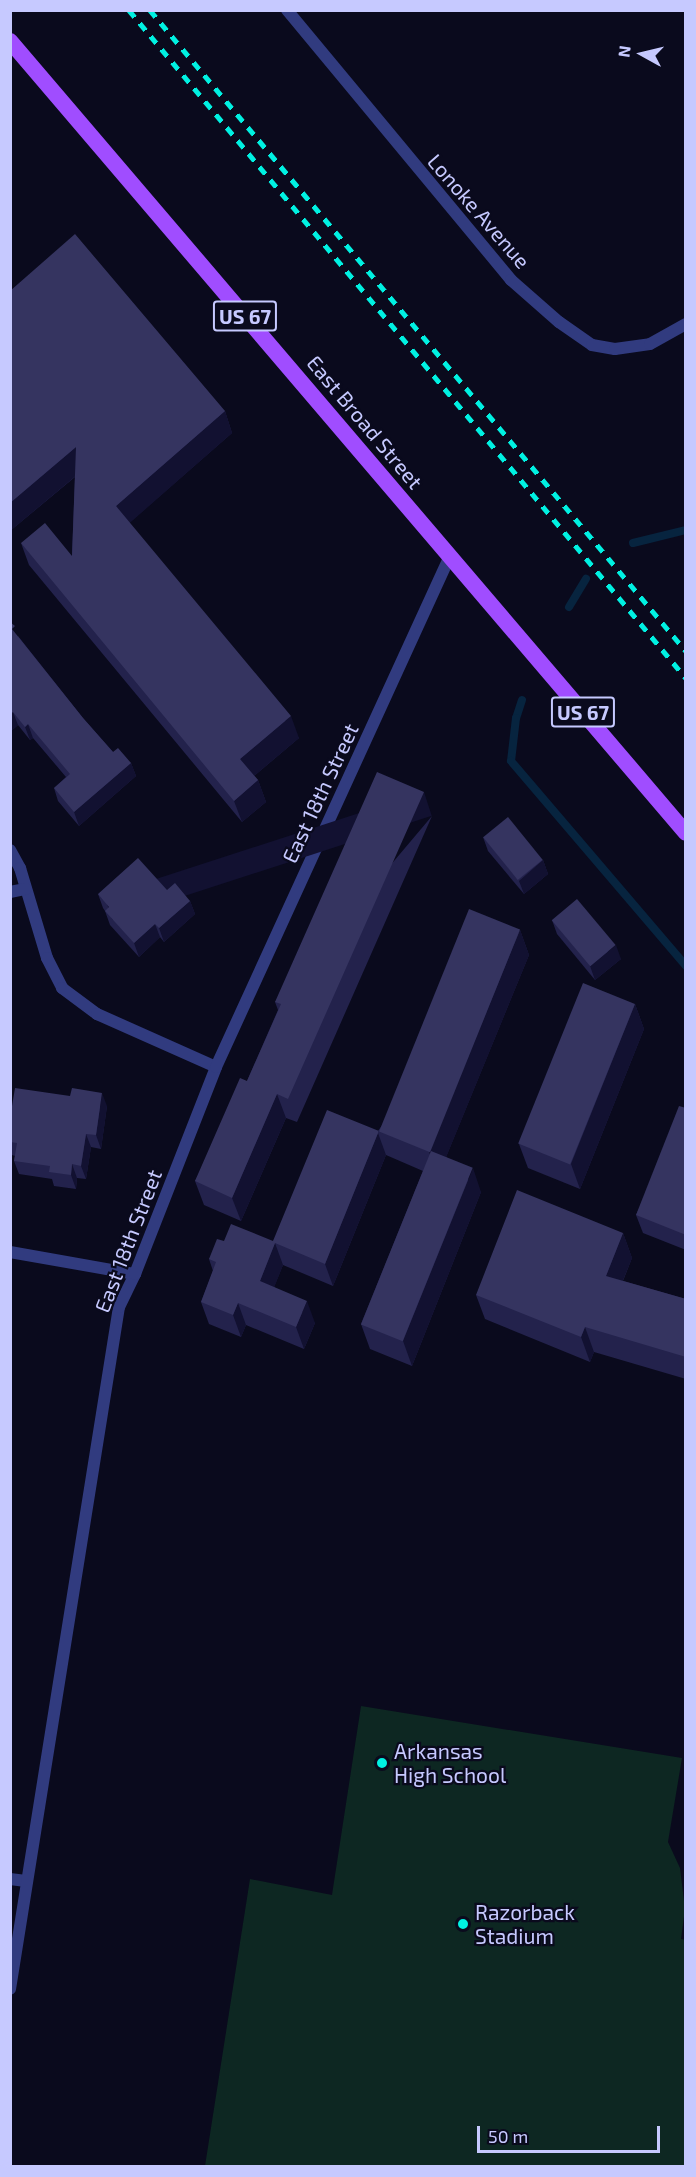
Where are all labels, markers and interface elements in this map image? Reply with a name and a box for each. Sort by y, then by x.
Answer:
north arrow [612,24,672,84]
text: N [613,44,634,58]
street label: Lonoke Avenue [422,149,536,273]
road number: US 67 [212,299,278,333]
street label: East Broad Street [302,350,428,494]
road number: US 67 [550,695,616,729]
street label: East 18th Street [277,719,363,867]
street label: East 18th Street [89,1166,167,1316]
place label: Arkansas High School [394,1738,506,1788]
marker: Arkansas High School [375,1756,389,1770]
place label: Razorback Stadium [475,1899,575,1949]
marker: Razorback Stadium [456,1917,470,1931]
scale bar [480,2114,663,2152]
text: 50 m [488,2125,528,2147]

